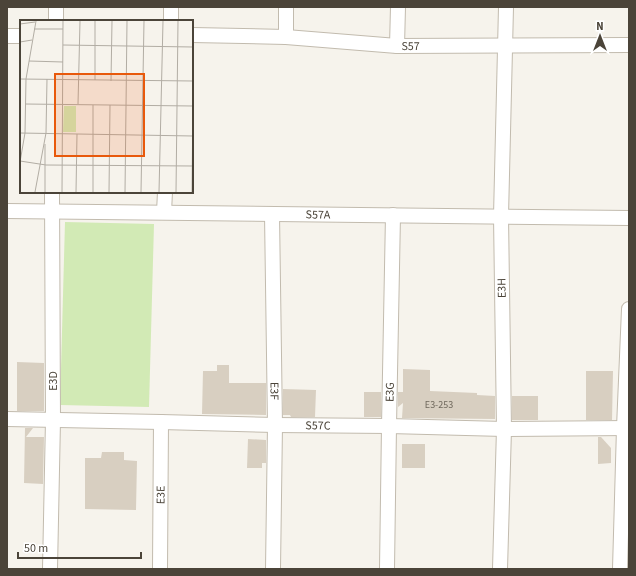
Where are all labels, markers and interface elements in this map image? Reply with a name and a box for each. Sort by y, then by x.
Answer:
north arrow [580,16,620,56]
text: N [596,19,604,34]
inset map [20,20,193,193]
street label: S57 [401,37,420,54]
street label: S57A [305,206,331,223]
street label: E3H [493,278,511,298]
street label: E3D [45,371,62,391]
street label: E3F [266,382,283,400]
street label: E3G [381,382,398,402]
house number: E3-253 [425,398,453,412]
street label: S57C [305,417,331,434]
street label: E3E [152,486,169,504]
scale bar [18,534,141,560]
text: 50 m [24,540,48,557]

